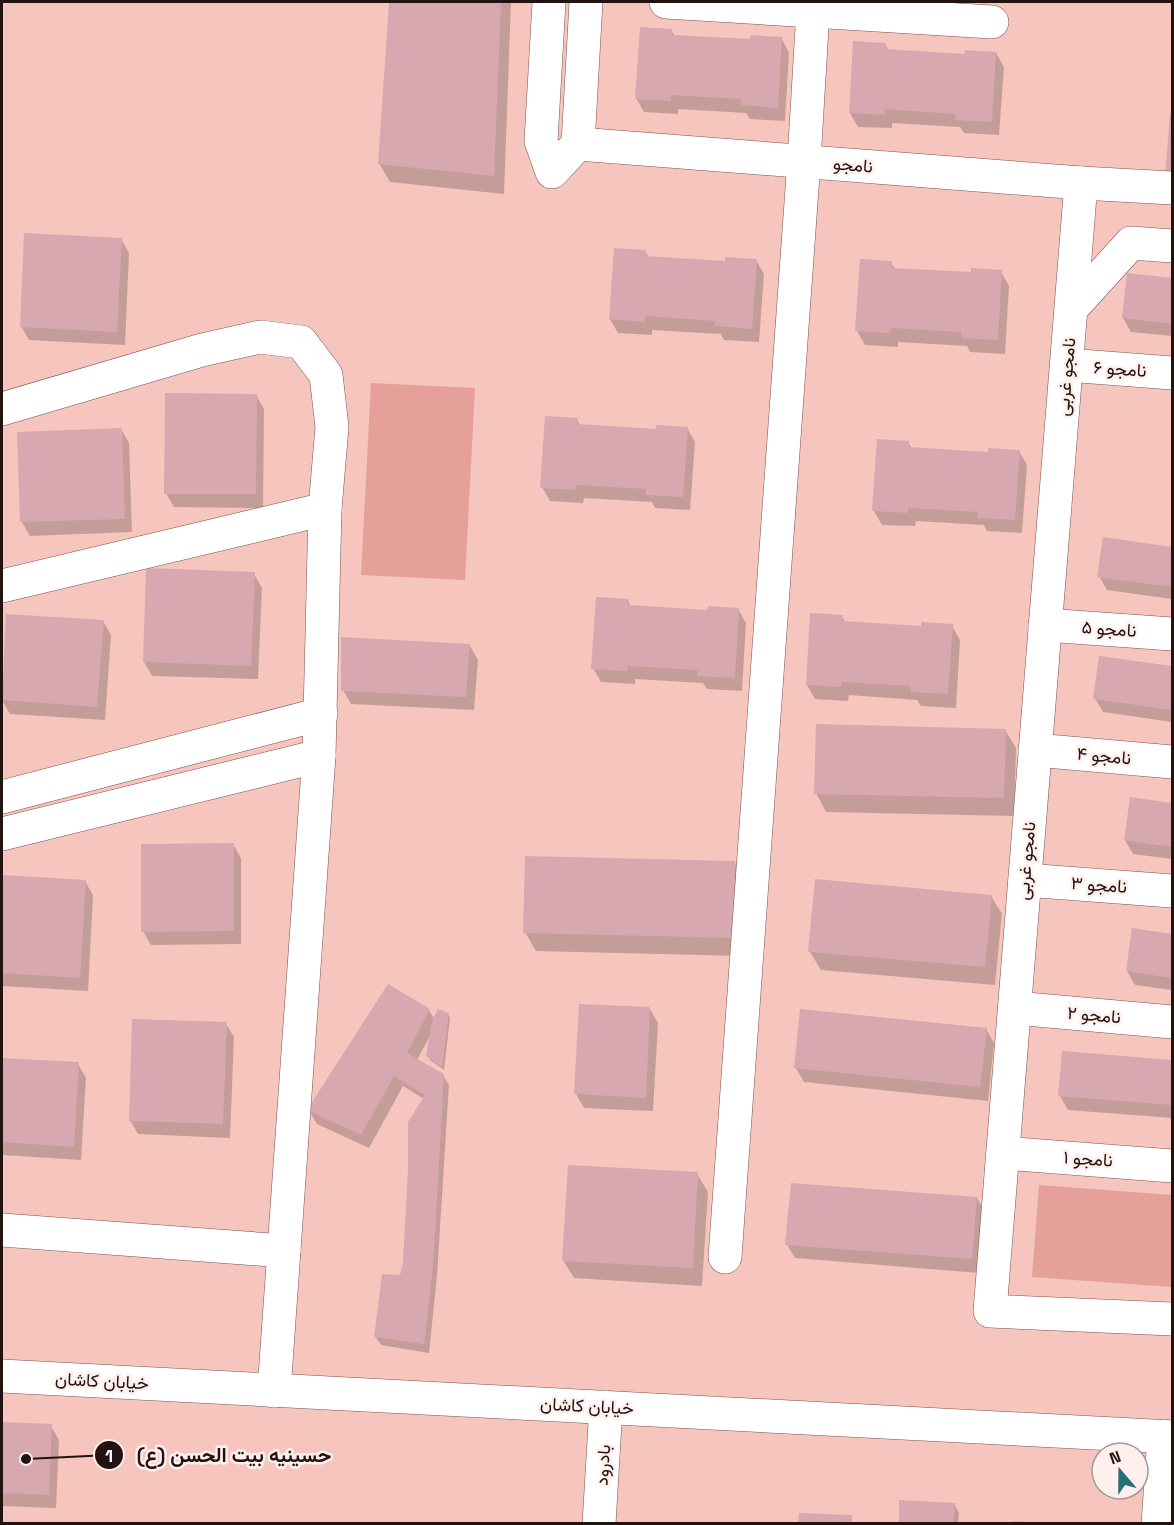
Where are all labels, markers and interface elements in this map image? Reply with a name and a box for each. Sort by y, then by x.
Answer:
street label: نامجو [832,151,874,178]
street label: نامجو غربی [1051,337,1080,417]
street label: نامجو ۶ [1093,355,1147,382]
street label: نامجو ۵ [1081,615,1137,642]
street label: نامجو ۴ [1076,742,1132,769]
street label: نامجو غربی [1011,821,1040,901]
street label: نامجو ۳ [1070,871,1128,898]
street label: نامجو ۲ [1066,1001,1122,1028]
street label: نامجو ۱ [1063,1145,1114,1172]
street label: خیابان کاشان [55,1367,150,1394]
street label: خیابان کاشان [540,1392,635,1419]
callout: حسینیه بیت الحسن (ع) [94,1436,343,1474]
north arrow [1090,1441,1150,1501]
text: حسینیه بیت الحسن (ع) [137,1442,331,1469]
text: 1 [105,1444,113,1467]
street label: بادرود [590,1444,615,1486]
text: N [1106,1446,1124,1469]

